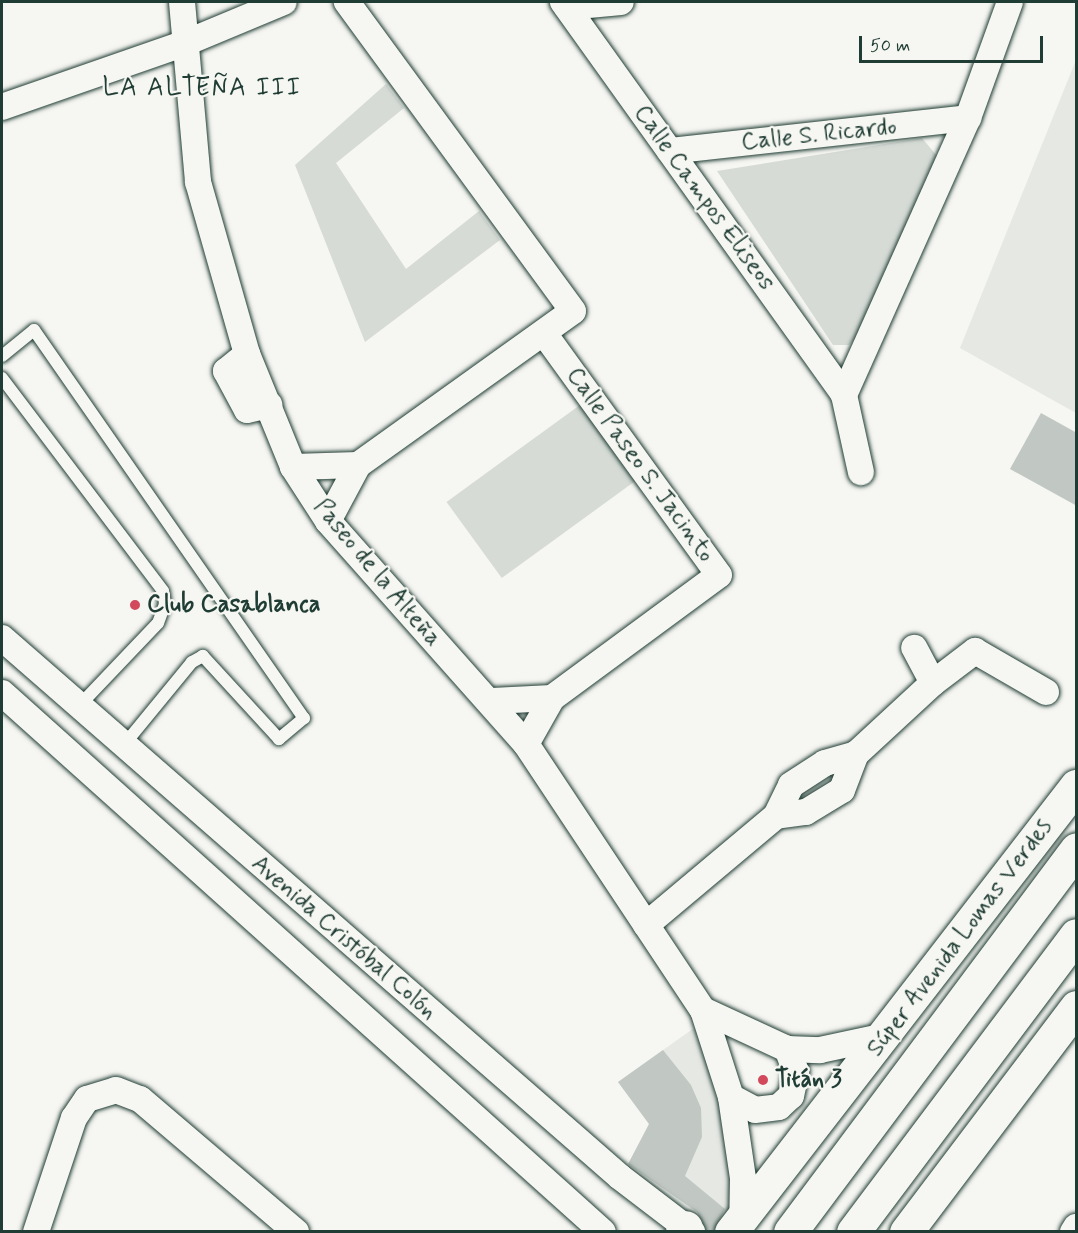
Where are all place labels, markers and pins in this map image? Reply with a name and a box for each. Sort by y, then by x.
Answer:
place label: Club Casablanca [147,591,321,619]
marker: Club Casablanca [128,598,142,612]
place label: Titán 3 [775,1066,841,1094]
marker: Titán 3 [756,1073,770,1087]

